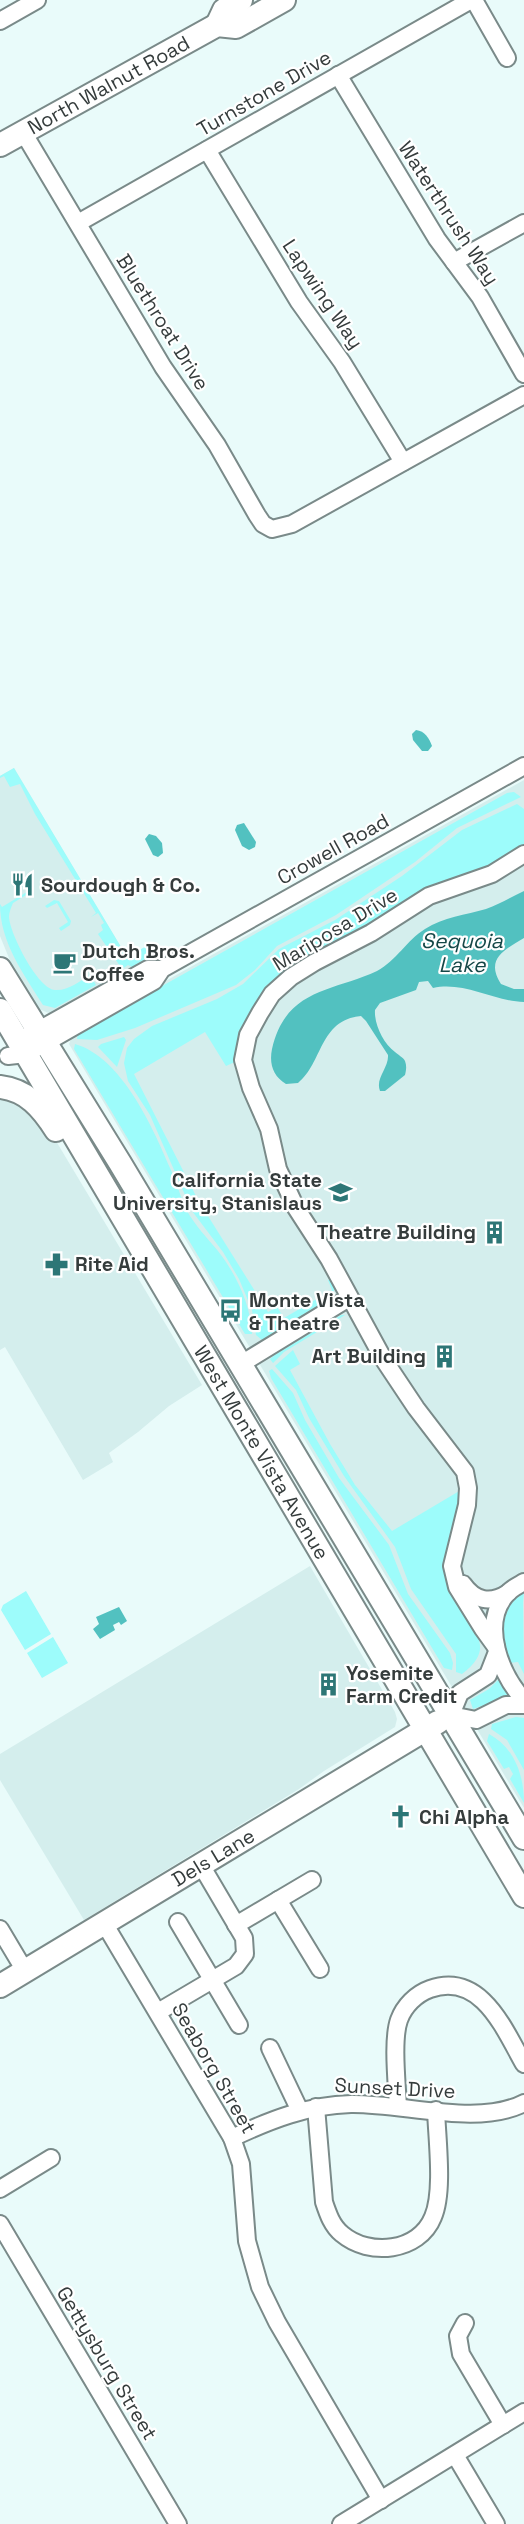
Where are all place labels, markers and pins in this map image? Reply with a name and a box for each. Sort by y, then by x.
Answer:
restaurant icon: Sourdough & Co. [10,872,36,898]
place label: Sourdough & Co. [41,872,201,898]
place label: Dutch Bros. Coffee [82,938,195,987]
cafe icon: Dutch Bros. Coffee [51,949,77,975]
place label: California State University, Stanislaus [113,1167,322,1216]
school or university icon: California State University, Stanislaus [327,1179,353,1205]
place label: Theatre Building [317,1219,476,1245]
building icon: Theatre Building [481,1219,507,1245]
pharmacy icon: Rite Aid [44,1251,70,1277]
place label: Rite Aid [75,1251,149,1277]
place label: Monte Vista & Theatre [249,1287,365,1336]
bus stop icon: Monte Vista & Theatre [218,1298,244,1324]
place label: Art Building [312,1343,426,1369]
building icon: Art Building [431,1343,457,1369]
place label: Yosemite Farm Credit [346,1660,457,1709]
building icon: Yosemite Farm Credit [315,1672,341,1698]
church icon: Chi Alpha [388,1804,414,1830]
place label: Chi Alpha [419,1804,509,1830]

